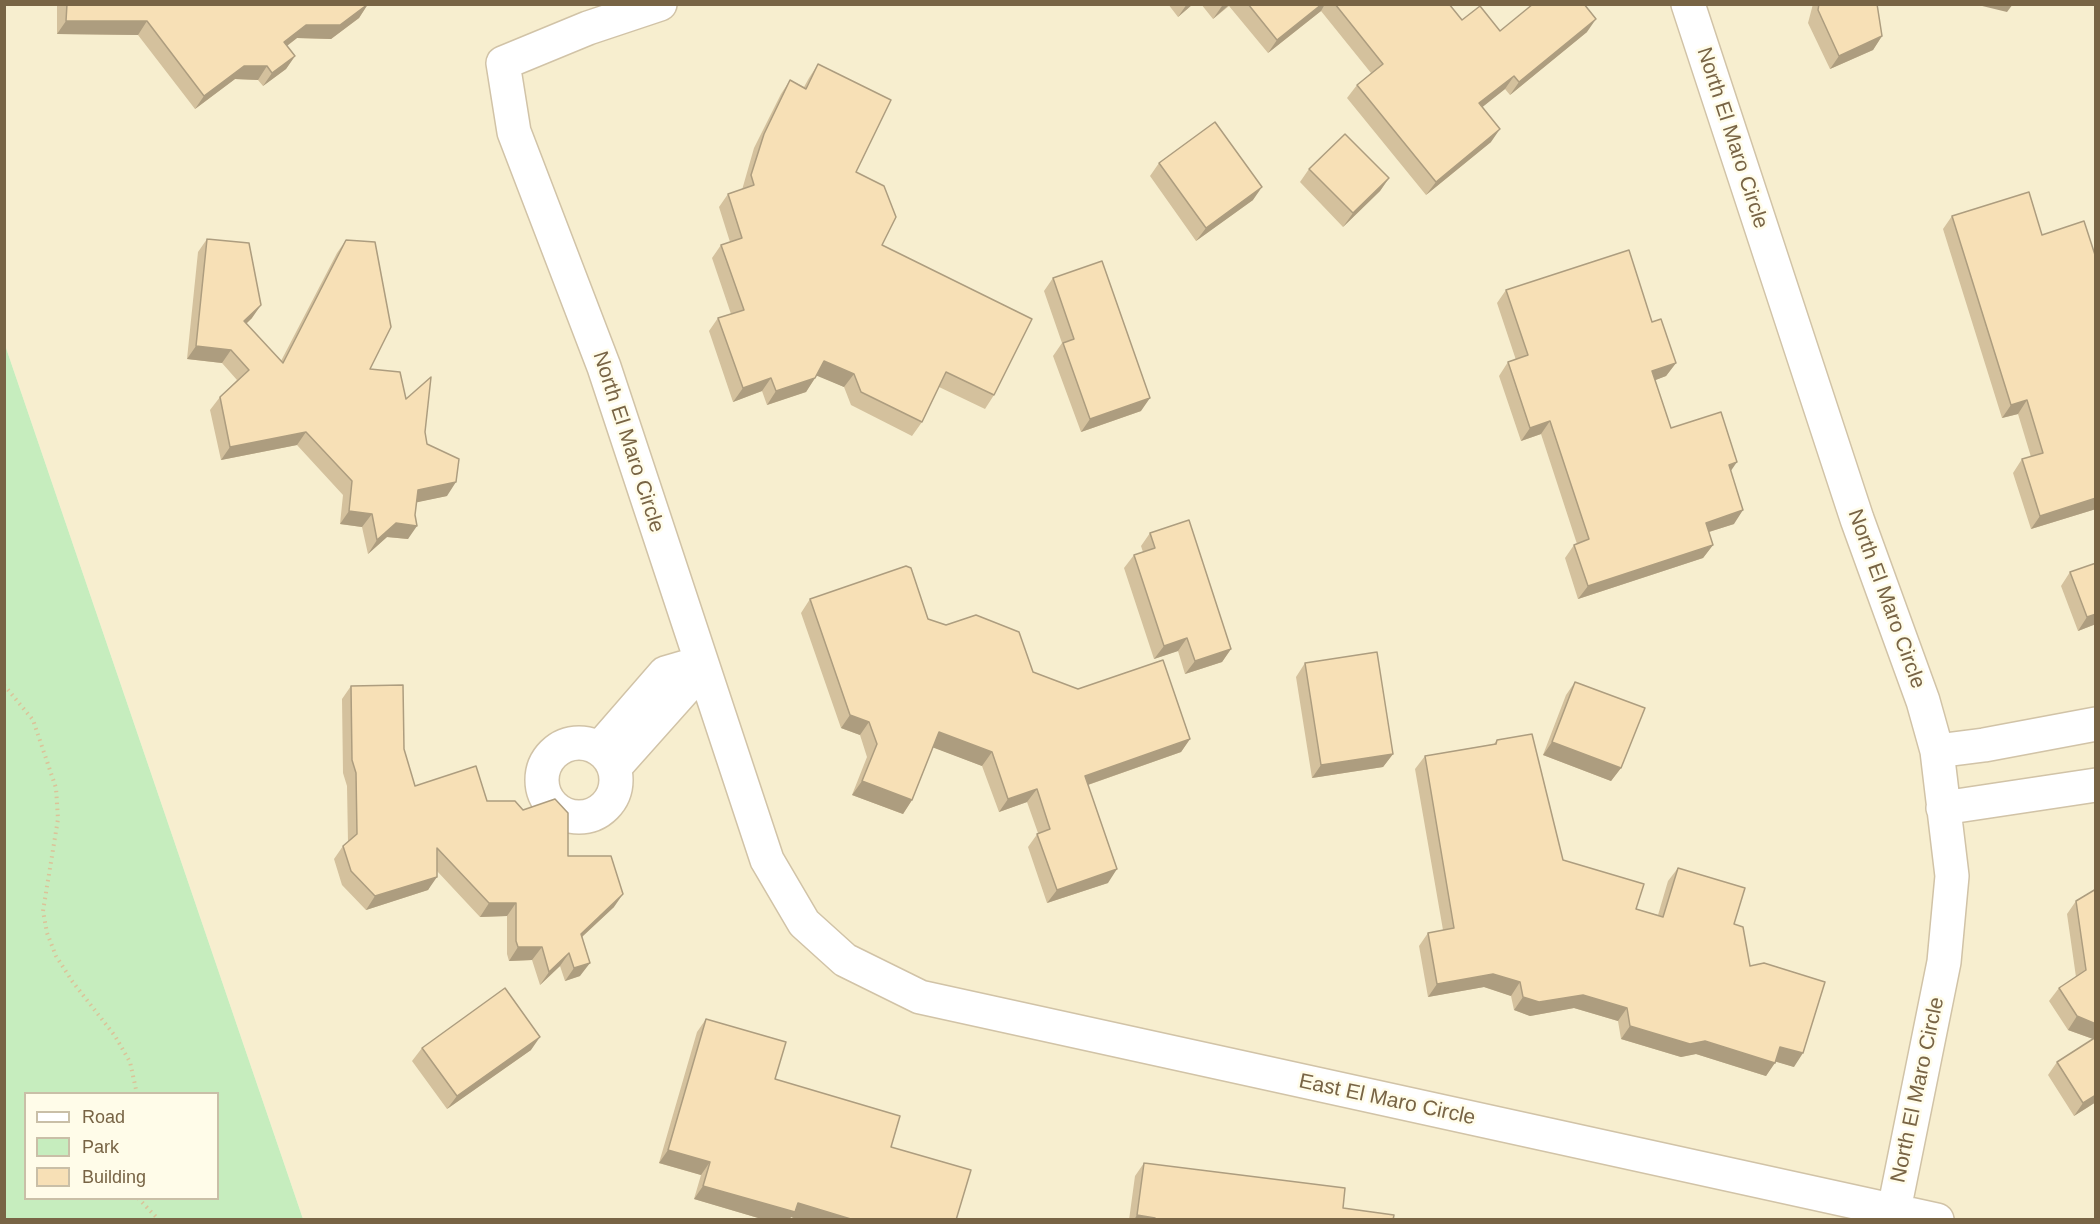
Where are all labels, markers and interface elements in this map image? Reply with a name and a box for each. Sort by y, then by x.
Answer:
street label: North El Maro Circle [1691,44,1773,232]
street label: North El Maro Circle [587,348,669,536]
street label: North El Maro Circle [1842,506,1930,692]
street label: North El Maro Circle [1886,995,1950,1185]
street label: East El Maro Circle [1296,1069,1478,1131]
legend [24,1092,219,1200]
text: Road [82,1107,125,1127]
text: Park [82,1137,119,1157]
text: Building [82,1167,146,1187]

